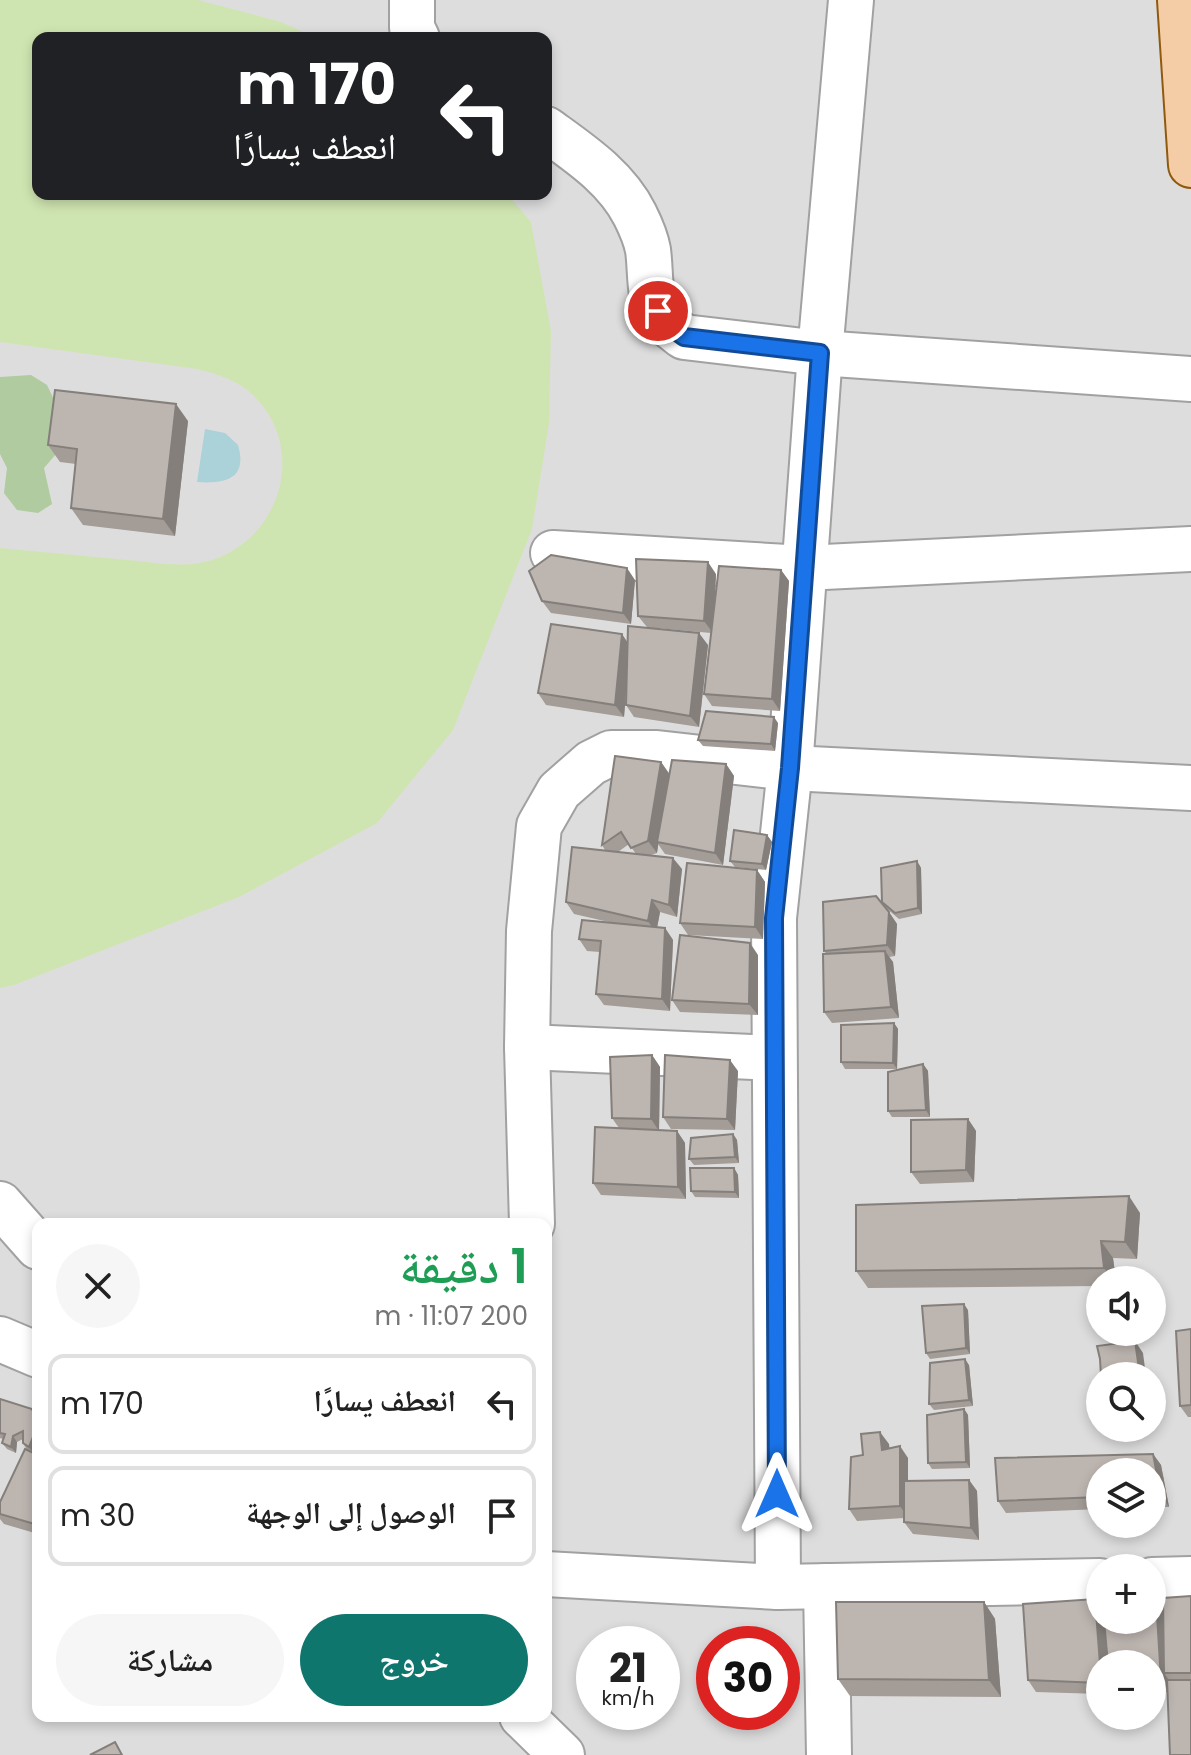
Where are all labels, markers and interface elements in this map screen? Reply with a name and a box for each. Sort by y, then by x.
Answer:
text: 170 m [237,45,396,124]
icon: left [424,64,528,168]
text: انعطف يسارًا [233,121,396,172]
pin [624,277,692,345]
icon: arrive [636,289,680,333]
text: 1 دقيقة [399,1233,528,1300]
button: close [56,1244,140,1328]
map controls [1086,1266,1166,1730]
button: sound [1086,1266,1166,1346]
text: 200 m · 11:07 [375,1298,528,1334]
button: search [1086,1362,1166,1442]
text: انعطف يسارًا [314,1379,456,1422]
text: 170 m [60,1382,144,1425]
icon: left [480,1382,524,1426]
position arrow [735,1452,819,1536]
button: layers [1086,1458,1166,1538]
text: الوصول إلى الوجهة [246,1491,456,1534]
text: 30 m [60,1494,135,1537]
icon: arrive [480,1494,524,1538]
button: + [1086,1554,1166,1634]
button: مشاركة [56,1614,284,1706]
button: خروج [300,1614,528,1706]
speed limit sign: 30 [696,1626,800,1730]
text: 21 [609,1640,647,1696]
button: − [1086,1650,1166,1730]
text: km/h [601,1684,655,1712]

